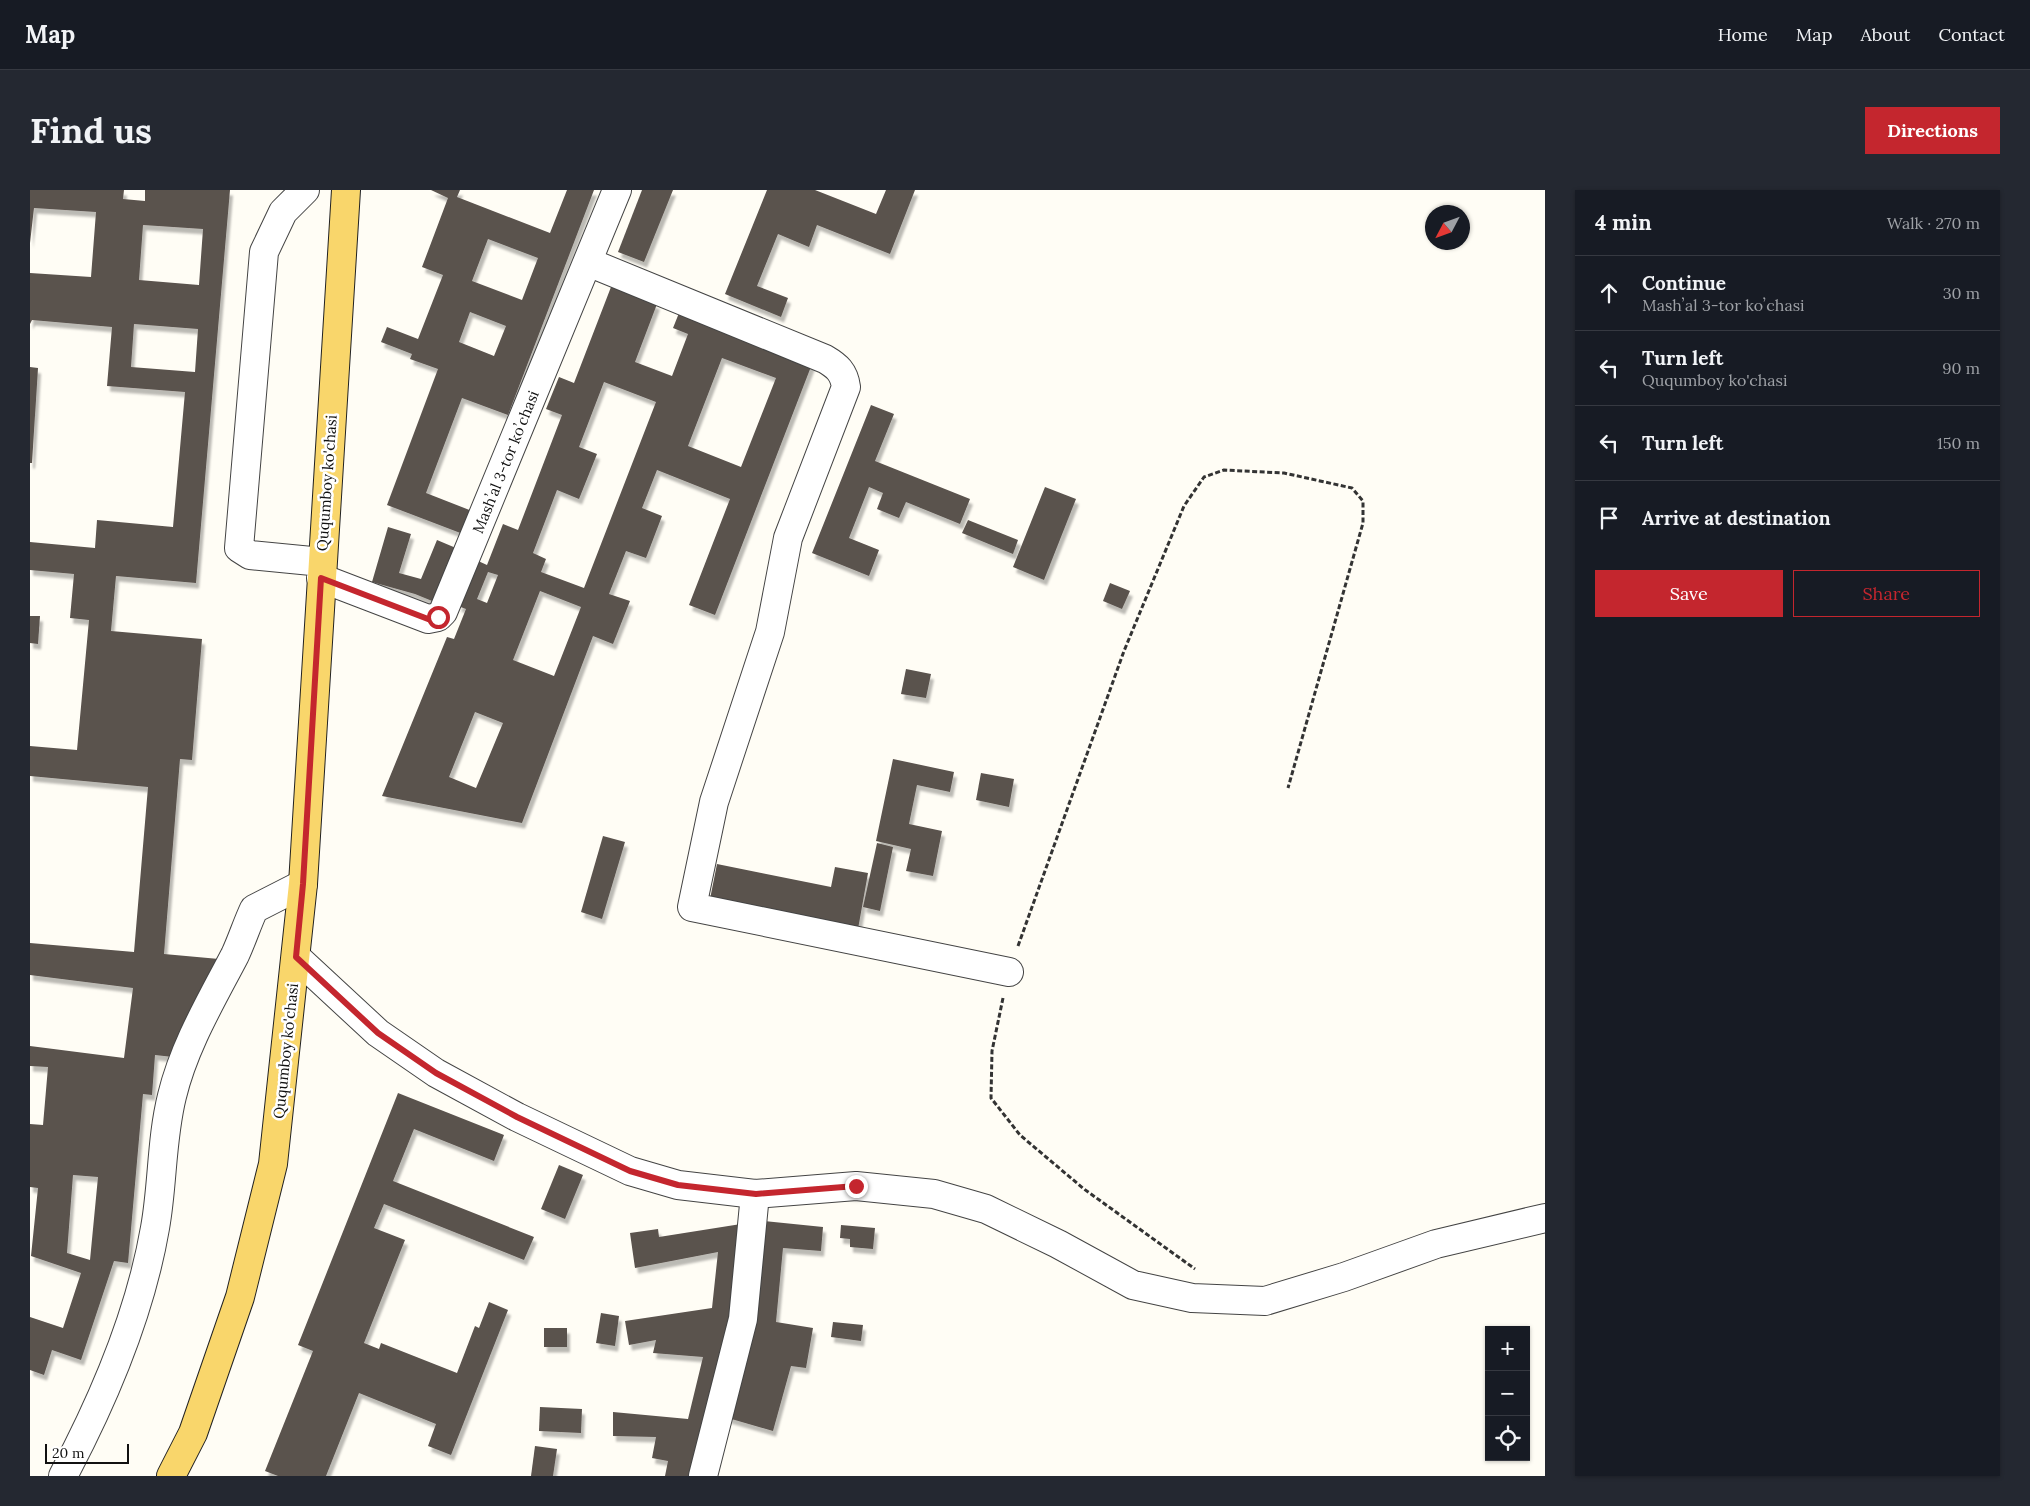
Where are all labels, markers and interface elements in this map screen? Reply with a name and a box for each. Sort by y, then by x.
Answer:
text: Map [25,19,75,50]
text: Home [1718,23,1768,46]
text: Map [1796,23,1832,46]
text: About [1860,23,1910,46]
text: Contact [1938,23,2005,46]
button: Directions [1865,107,2000,154]
text: Find us [30,108,152,153]
north arrow [1425,205,1470,250]
text: 4 min [1595,209,1652,236]
text: Walk · 270 m [1887,213,1980,233]
text: Continue [1642,271,1726,295]
icon: ahead [1595,279,1623,307]
text: 30 m [1943,283,1980,303]
text: Mashʼal 3-tor koʼchasi [1642,295,1805,315]
text: Turn left [1642,346,1723,370]
icon: left [1595,354,1623,382]
text: 90 m [1942,358,1980,378]
text: Ququmboy ko'chasi [1642,370,1788,390]
street label: Mashʼal 3-tor koʼchasi [468,388,543,536]
street label: Ququmboy ko'chasi [312,414,341,552]
icon: left [1595,429,1623,457]
text: Turn left [1642,431,1723,455]
text: 150 m [1937,433,1980,453]
icon: arrive [1595,504,1623,532]
text: Arrive at destination [1642,506,1831,530]
button: Save [1595,570,1783,617]
button: Share [1793,570,1980,617]
route start [427,606,450,629]
street label: Ququmboy ko'chasi [269,982,302,1120]
route end [845,1175,868,1198]
map controls [1485,1326,1530,1461]
button: + [1485,1326,1530,1371]
button: − [1485,1371,1530,1416]
button: locate [1485,1416,1530,1461]
scale bar [45,1441,129,1464]
text: 20 m [52,1444,84,1462]

